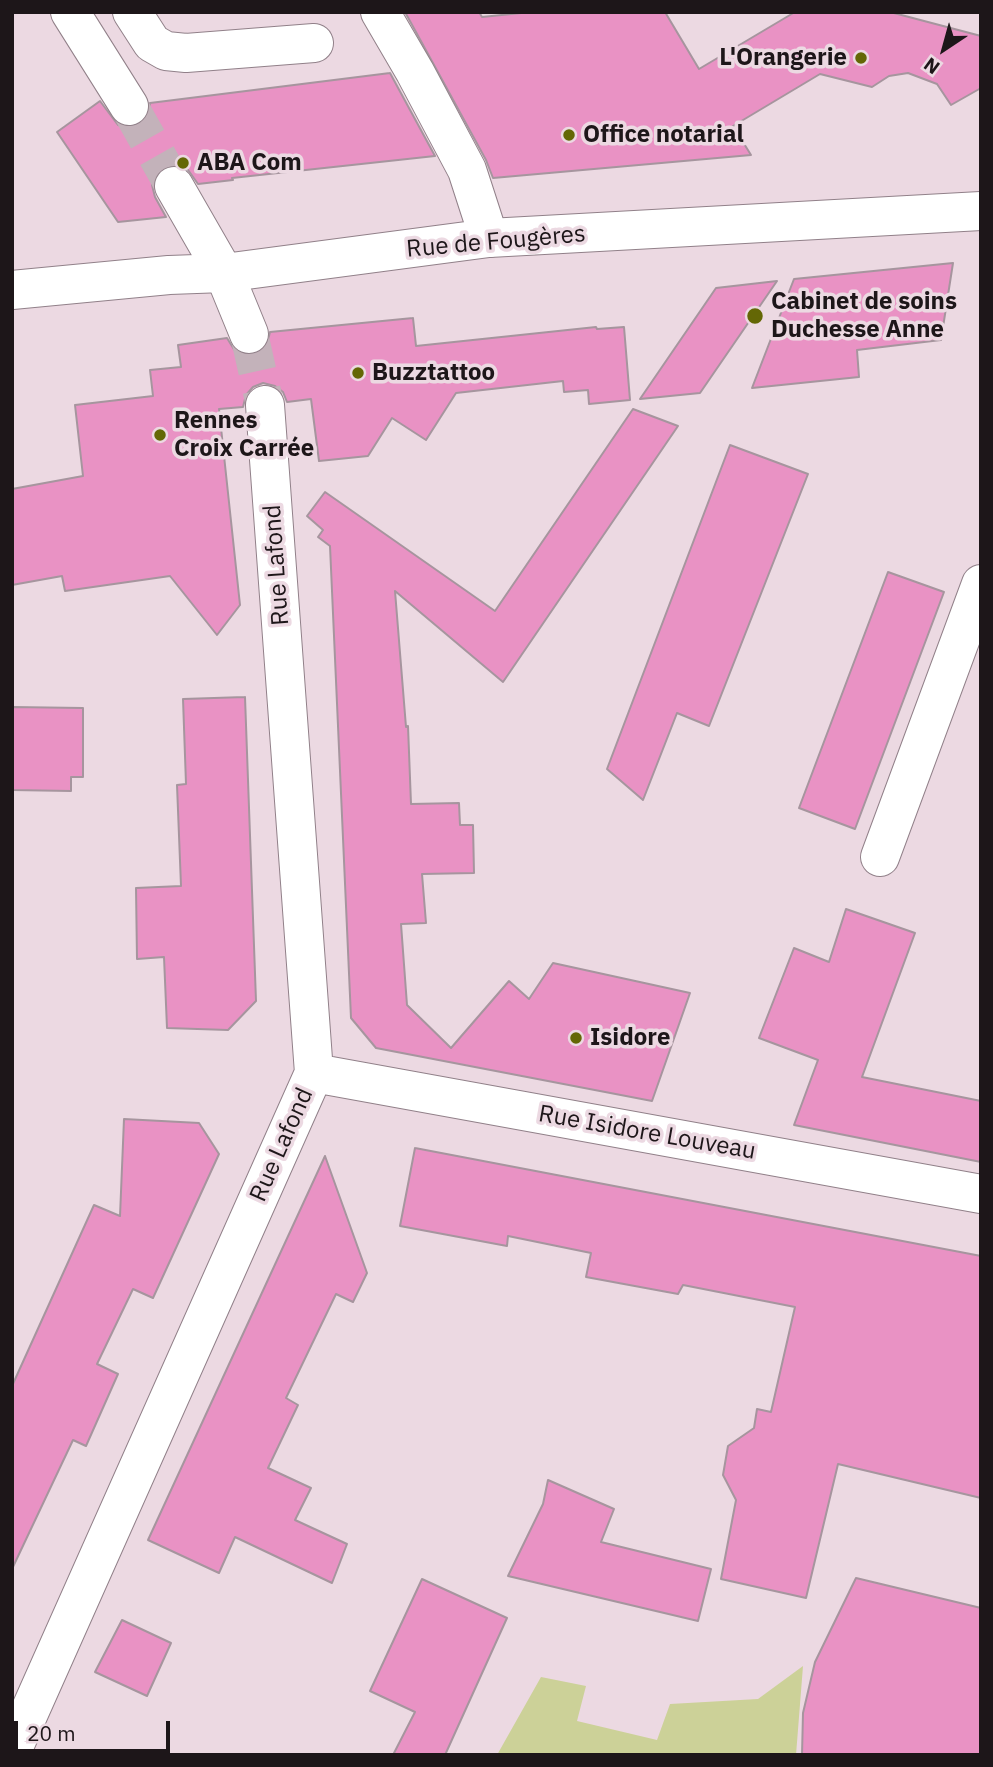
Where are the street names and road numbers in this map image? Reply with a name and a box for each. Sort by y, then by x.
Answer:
street label: Rue de Fougères [405,220,587,264]
street label: Rue Lafond [258,503,296,627]
street label: Rue Lafond [244,1084,320,1206]
street label: Rue Isidore Louveau [536,1100,758,1166]

